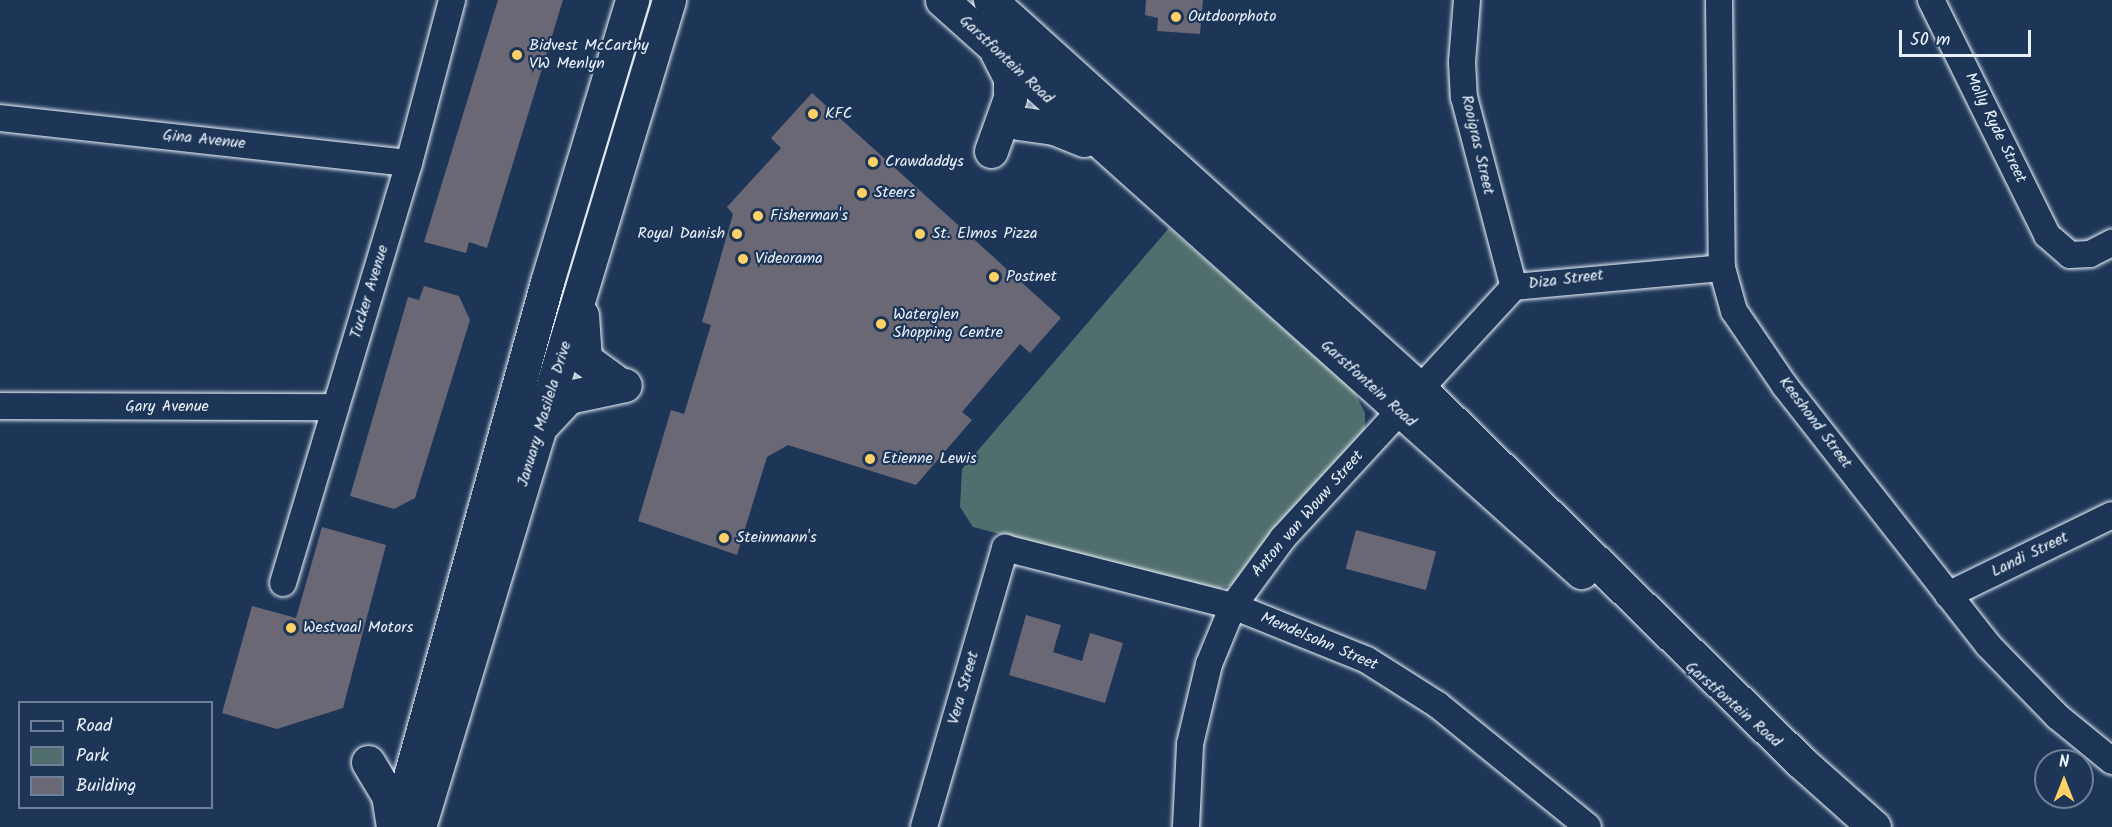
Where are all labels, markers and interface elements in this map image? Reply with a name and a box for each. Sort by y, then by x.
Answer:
place label: Outdoorphoto [1188,7,1276,27]
marker: Outdoorphoto [1169,10,1183,24]
street label: Garstfontein Road [955,12,1057,108]
scale bar [1902,18,2034,56]
text: 50 m [1910,26,1950,55]
place label: Bidvest McCarthy VW Menlyn [529,36,649,74]
marker: Bidvest McCarthy VW Menlyn [510,48,524,62]
street label: Molly Ryde Street [1960,70,2030,186]
street label: Rooigras Street [1456,93,1498,197]
place label: KFC [825,104,852,124]
marker: KFC [806,107,820,121]
street label: Gina Avenue [162,126,246,154]
place label: Crawdaddys [885,152,964,172]
marker: Crawdaddys [866,155,880,169]
place label: Steers [874,183,915,203]
marker: Steers [855,186,869,200]
place label: Fisherman's [770,206,848,226]
marker: Fisherman's [751,209,765,223]
place label: Royal Danish [638,224,725,244]
place label: St. Elmos Pizza [932,224,1037,244]
marker: Royal Danish [730,227,744,241]
marker: St. Elmos Pizza [913,227,927,241]
street label: Tucker Avenue [347,243,393,341]
place label: Videorama [755,249,823,269]
marker: Videorama [736,252,750,266]
street label: Diza Street [1527,266,1605,294]
place label: Postnet [1006,267,1057,287]
marker: Postnet [987,270,1001,284]
place label: Waterglen Shopping Centre [893,305,1003,343]
marker: Waterglen Shopping Centre [874,317,888,331]
street label: Garstfontein Road [1316,336,1420,432]
street label: January Masilela Drive [514,339,576,489]
street label: Keeshond Street [1774,373,1856,473]
street label: Gary Avenue [125,397,209,417]
street label: Anton van Wouw Street [1248,447,1368,581]
place label: Etienne Lewis [882,449,977,469]
marker: Etienne Lewis [863,452,877,466]
place label: Steinmann's [736,528,817,548]
street label: Landi Street [1988,528,2072,582]
marker: Steinmann's [717,531,731,545]
street label: Mendelsohn Street [1257,609,1381,675]
place label: Westvaal Motors [303,618,413,638]
marker: Westvaal Motors [284,621,298,635]
street label: Vera Street [944,649,984,727]
street label: Garstfontein Road [1681,658,1785,752]
legend [18,701,213,809]
text: Road [76,712,112,741]
text: Park [76,742,109,771]
north arrow [2034,749,2094,809]
text: N [2059,750,2069,775]
text: Building [76,772,136,801]

